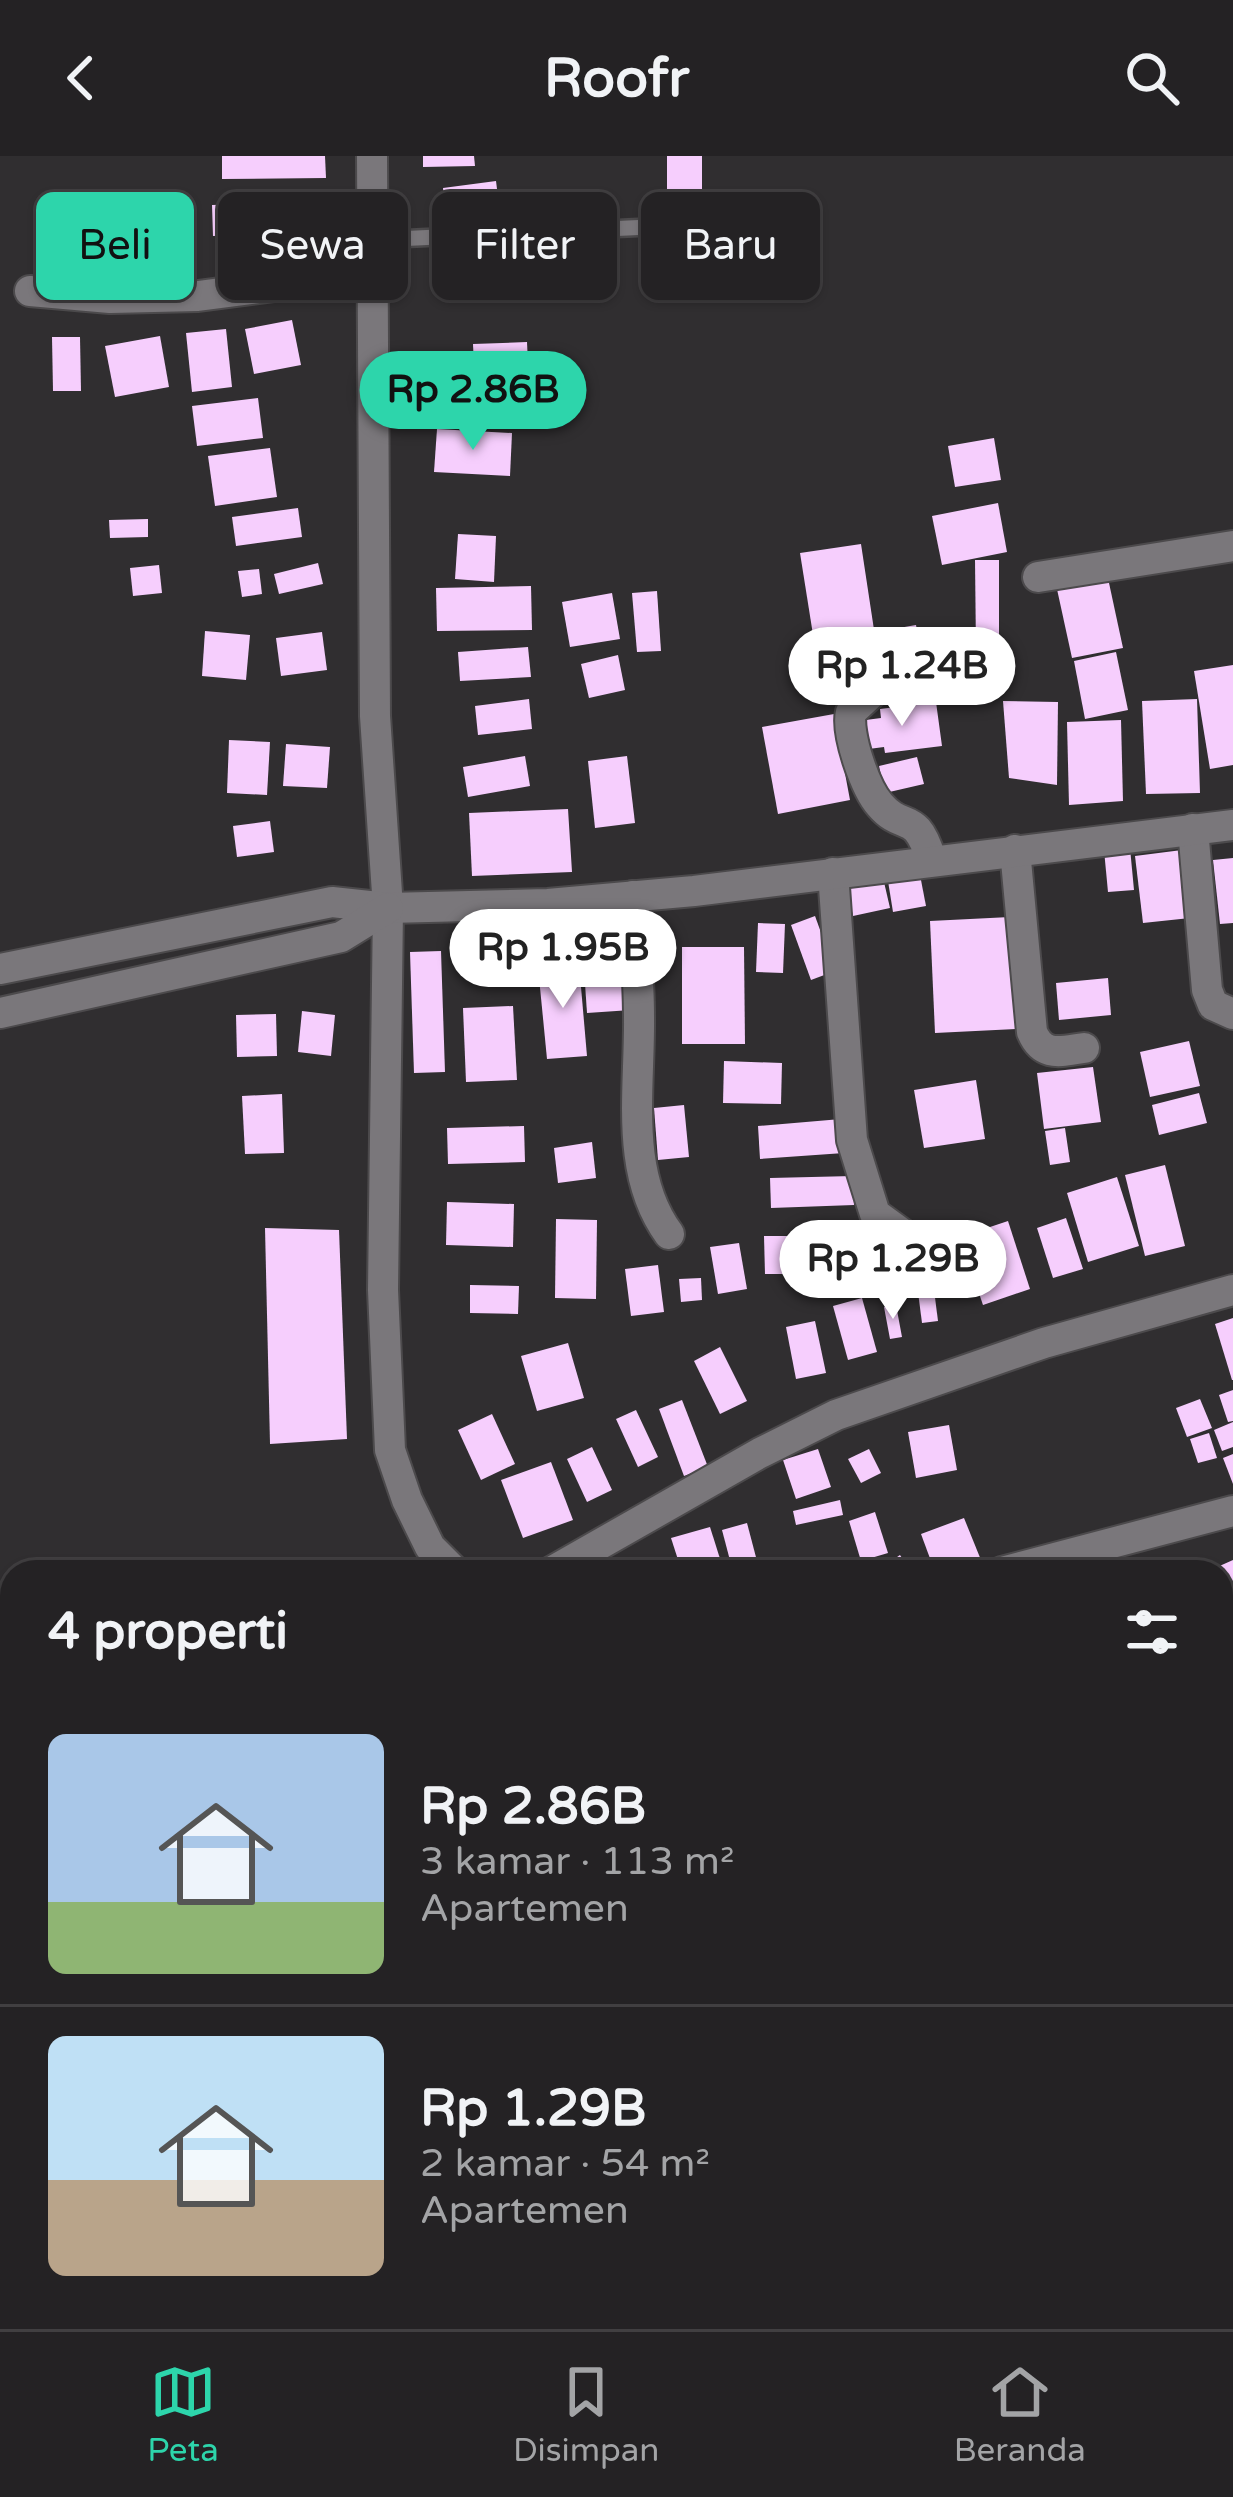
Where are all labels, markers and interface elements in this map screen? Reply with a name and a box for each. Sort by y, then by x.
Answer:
icon: back [48,45,114,111]
icon: search [1119,45,1185,111]
text: Roofr [544,46,689,111]
chip: Beli [36,192,194,300]
chip: Sewa [218,192,408,300]
chip: Filter [432,192,617,300]
chip: Baru [641,192,820,300]
pin: Rp 2.86B [349,351,597,453]
text: Rp 2.86B [387,366,559,413]
pin: Rp 1.24B [778,627,1026,729]
text: Rp 1.24B [815,642,989,689]
pin: Rp 1.95B [439,909,687,1011]
text: Rp 1.95B [476,924,650,971]
pin: Rp 1.29B [769,1220,1017,1322]
text: Rp 1.29B [806,1235,980,1282]
icon: filters [1119,1599,1185,1665]
text: 4 properti [48,1601,288,1663]
text: Rp 2.86B [420,1776,646,1838]
icon: home [144,1782,288,1926]
text: 3 kamar · 113 m² [420,1838,734,1885]
text: Apartemen [420,1885,629,1932]
text: Rp 1.29B [420,2078,646,2140]
icon: home [144,2084,288,2228]
text: 2 kamar · 54 m² [420,2140,710,2187]
text: Apartemen [420,2187,629,2234]
tab: Peta [147,2359,219,2470]
tab: Disimpan [513,2359,659,2470]
tab: Beranda [954,2359,1086,2470]

